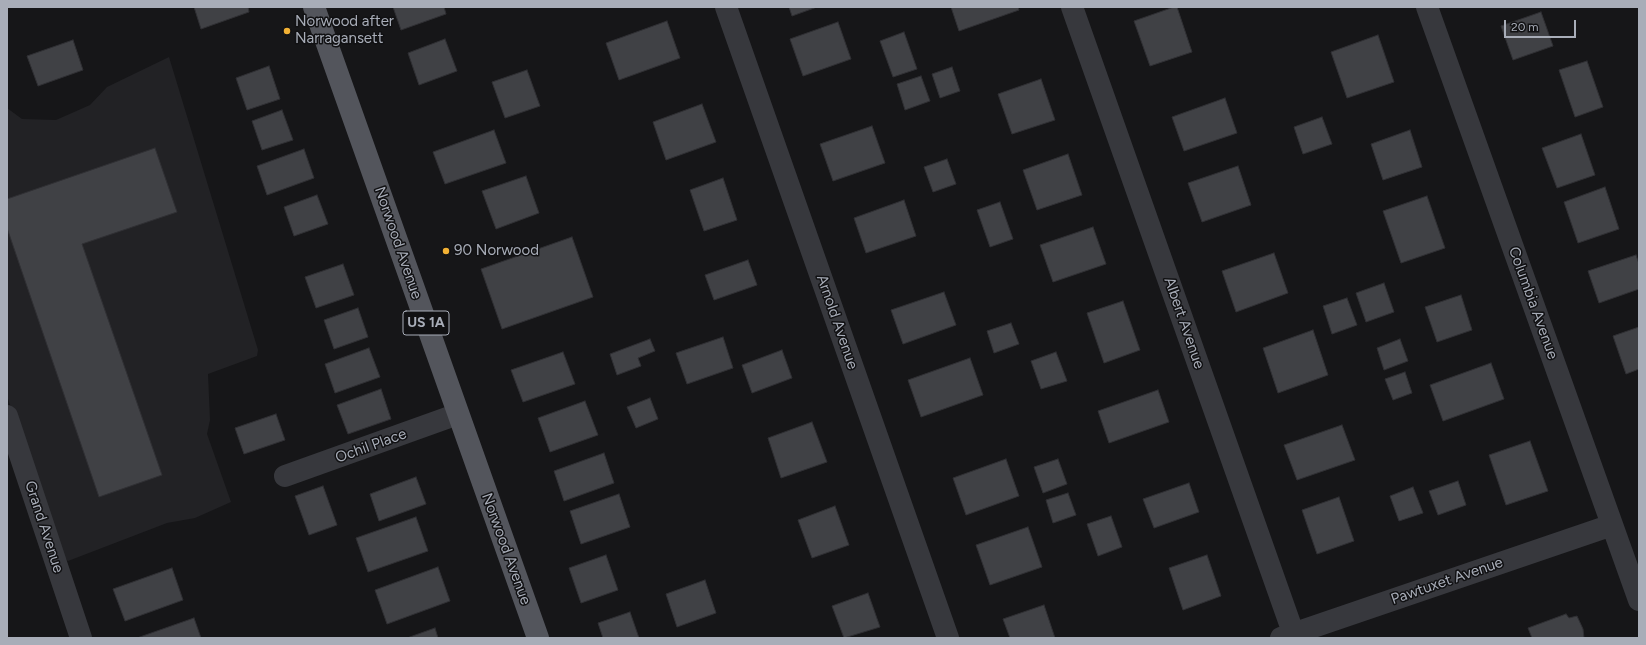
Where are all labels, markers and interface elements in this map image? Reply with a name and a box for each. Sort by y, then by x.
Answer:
scale bar [1506,12,1578,38]
place label: Norwood after Narragansett [295,13,394,48]
text: 20 m [1511,20,1539,34]
marker: Norwood after Narragansett [282,26,292,36]
street label: Norwood Avenue [370,184,426,302]
place label: 90 Norwood [454,242,539,260]
street label: Columbia Avenue [1504,244,1562,362]
marker: 90 Norwood [441,246,451,256]
street label: Arnold Avenue [812,272,862,372]
street label: Albert Avenue [1160,275,1208,371]
road number: US 1A [403,311,449,335]
street label: Ochil Place [333,425,409,467]
street label: Grand Avenue [21,479,67,575]
street label: Norwood Avenue [477,491,535,607]
street label: Pawtuxet Avenue [1389,553,1505,609]

